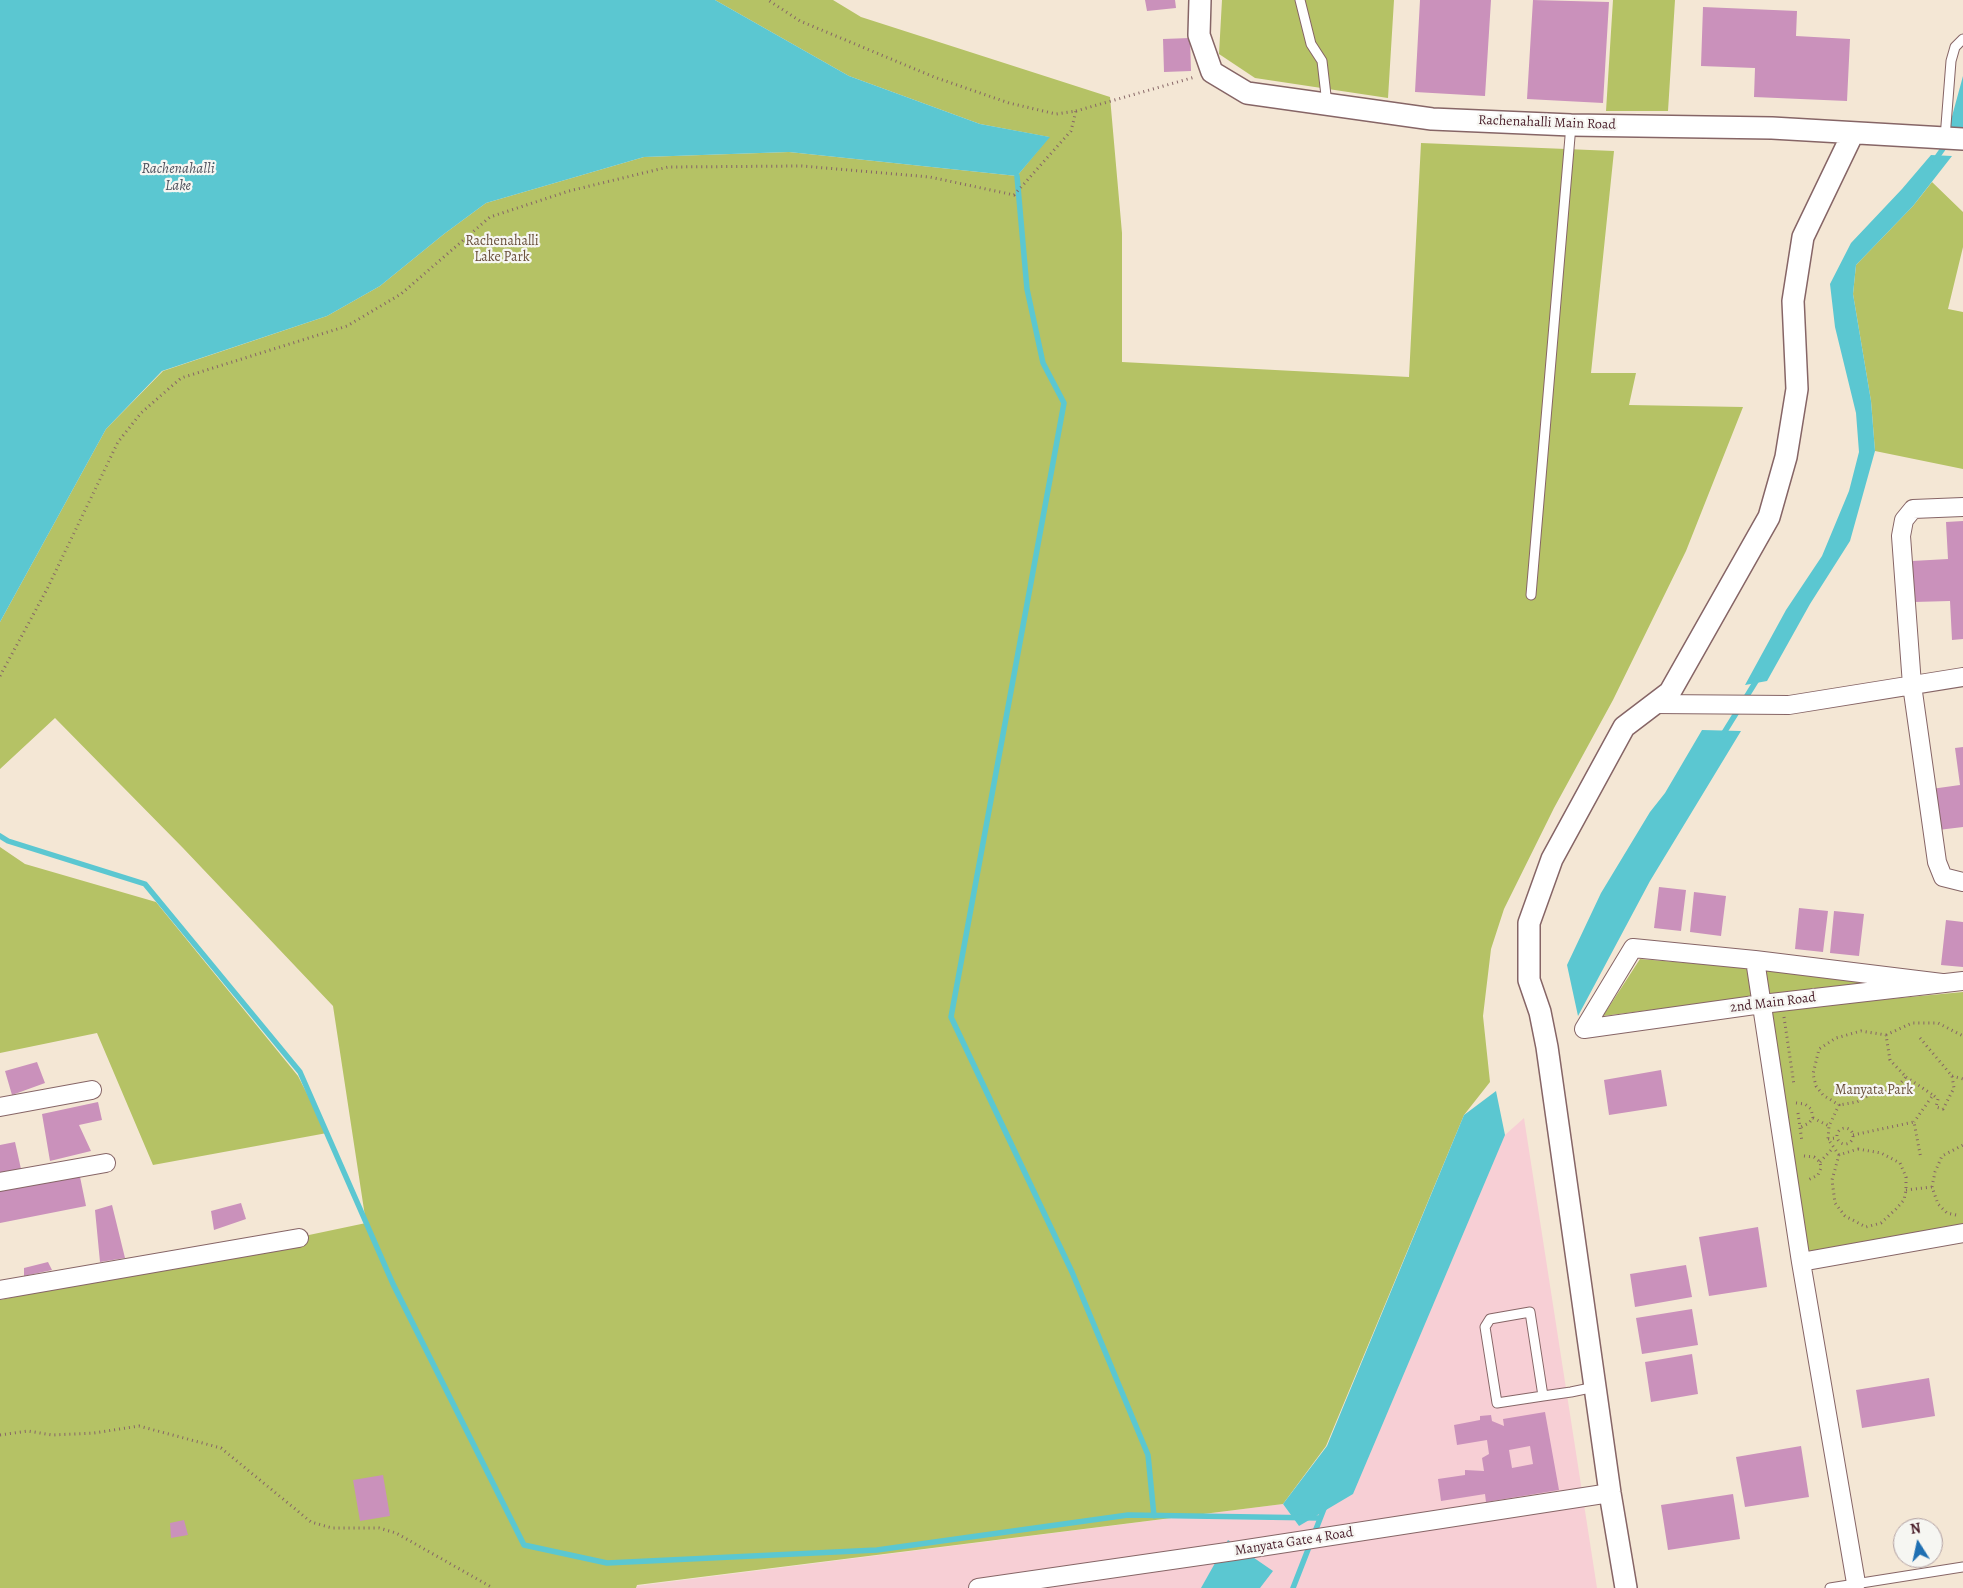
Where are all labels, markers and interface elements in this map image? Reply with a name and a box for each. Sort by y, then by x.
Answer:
street label: Rachenahalli Main Road [1478,112,1616,134]
water label: Rachenahalli Lake [141,160,215,195]
park label: Rachenahalli Lake Park [465,234,539,266]
street label: 2nd Main Road [1729,989,1817,1017]
park label: Manyata Park [1835,1083,1913,1099]
north arrow [1893,1518,1943,1568]
text: N [1909,1518,1922,1539]
street label: Manyata Gate 4 Road [1234,1524,1354,1560]

